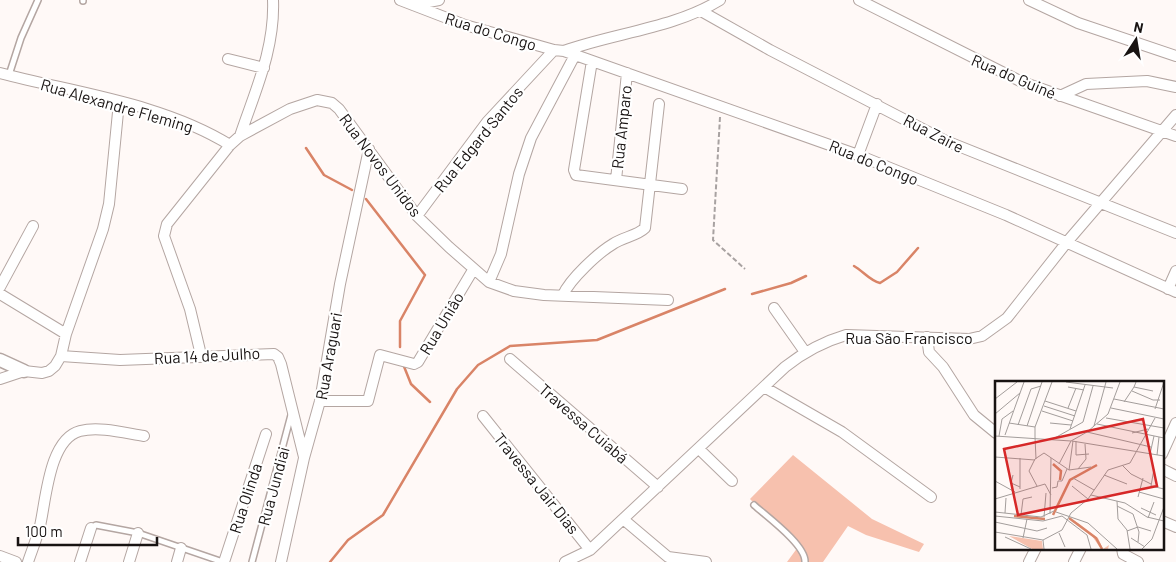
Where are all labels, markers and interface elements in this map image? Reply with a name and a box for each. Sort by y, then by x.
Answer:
street label: Rua do Congo [443,8,539,54]
north arrow [1111,15,1161,65]
text: N [1132,18,1145,36]
street label: Rua do Guiné [969,50,1059,102]
street label: Rua Alexandre Fleming [39,74,195,136]
street label: Rua Edgard Santos [429,82,527,196]
street label: Rua Amparo [607,84,635,170]
street label: Rua Novos Unidos [336,110,426,220]
street label: Rua Zaire [901,110,967,156]
street label: Rua do Congo [827,135,921,189]
street label: Rua Uniâo [415,288,467,358]
street label: Rua Araguari [311,311,345,401]
street label: Rua São Francisco [845,328,973,347]
street label: Rua 14 de Julho [153,343,261,367]
street label: Travessa Cuiabá [536,379,632,467]
inset map [995,381,1164,550]
street label: Travessa Jair Dias [490,429,584,537]
street label: Rua Jundiai [253,444,293,528]
street label: Rua Olinda [225,460,265,536]
scale bar [18,514,156,546]
text: 100 m [25,522,63,540]

